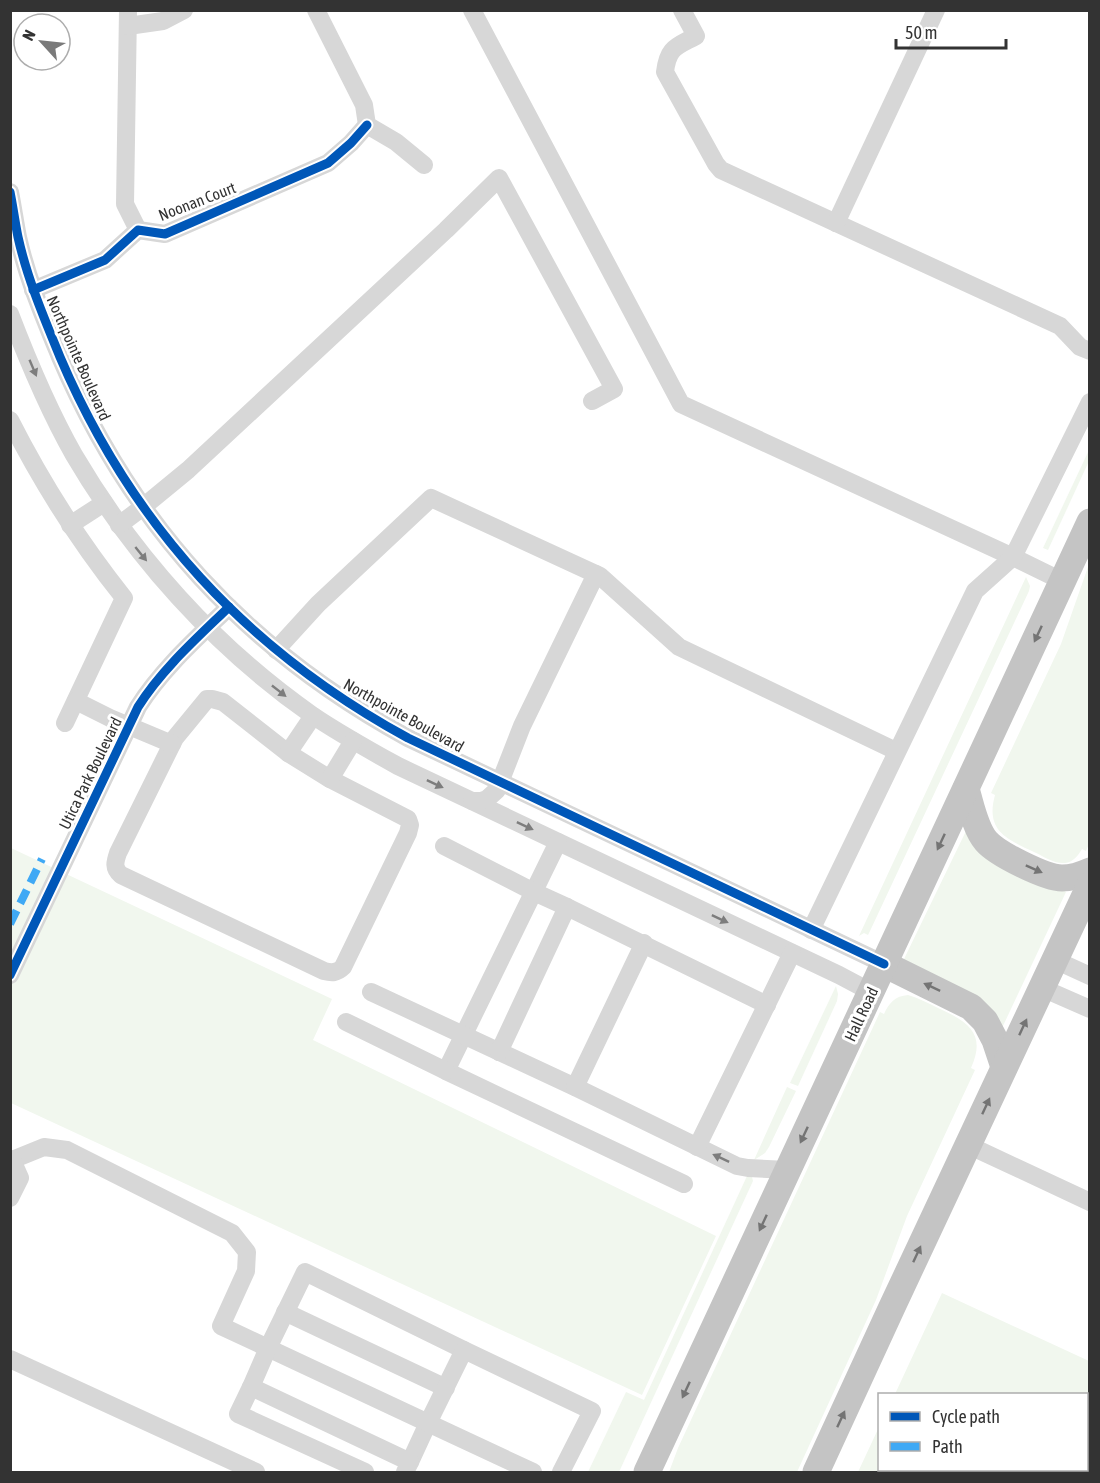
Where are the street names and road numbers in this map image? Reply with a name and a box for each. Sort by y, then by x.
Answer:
street label: Noonan Court [156,178,239,224]
street label: Northpointe Boulevard [43,293,115,424]
street label: Northpointe Boulevard [340,675,467,756]
street label: Utica Park Boulevard [55,714,125,832]
street label: Hall Road [841,984,881,1044]

